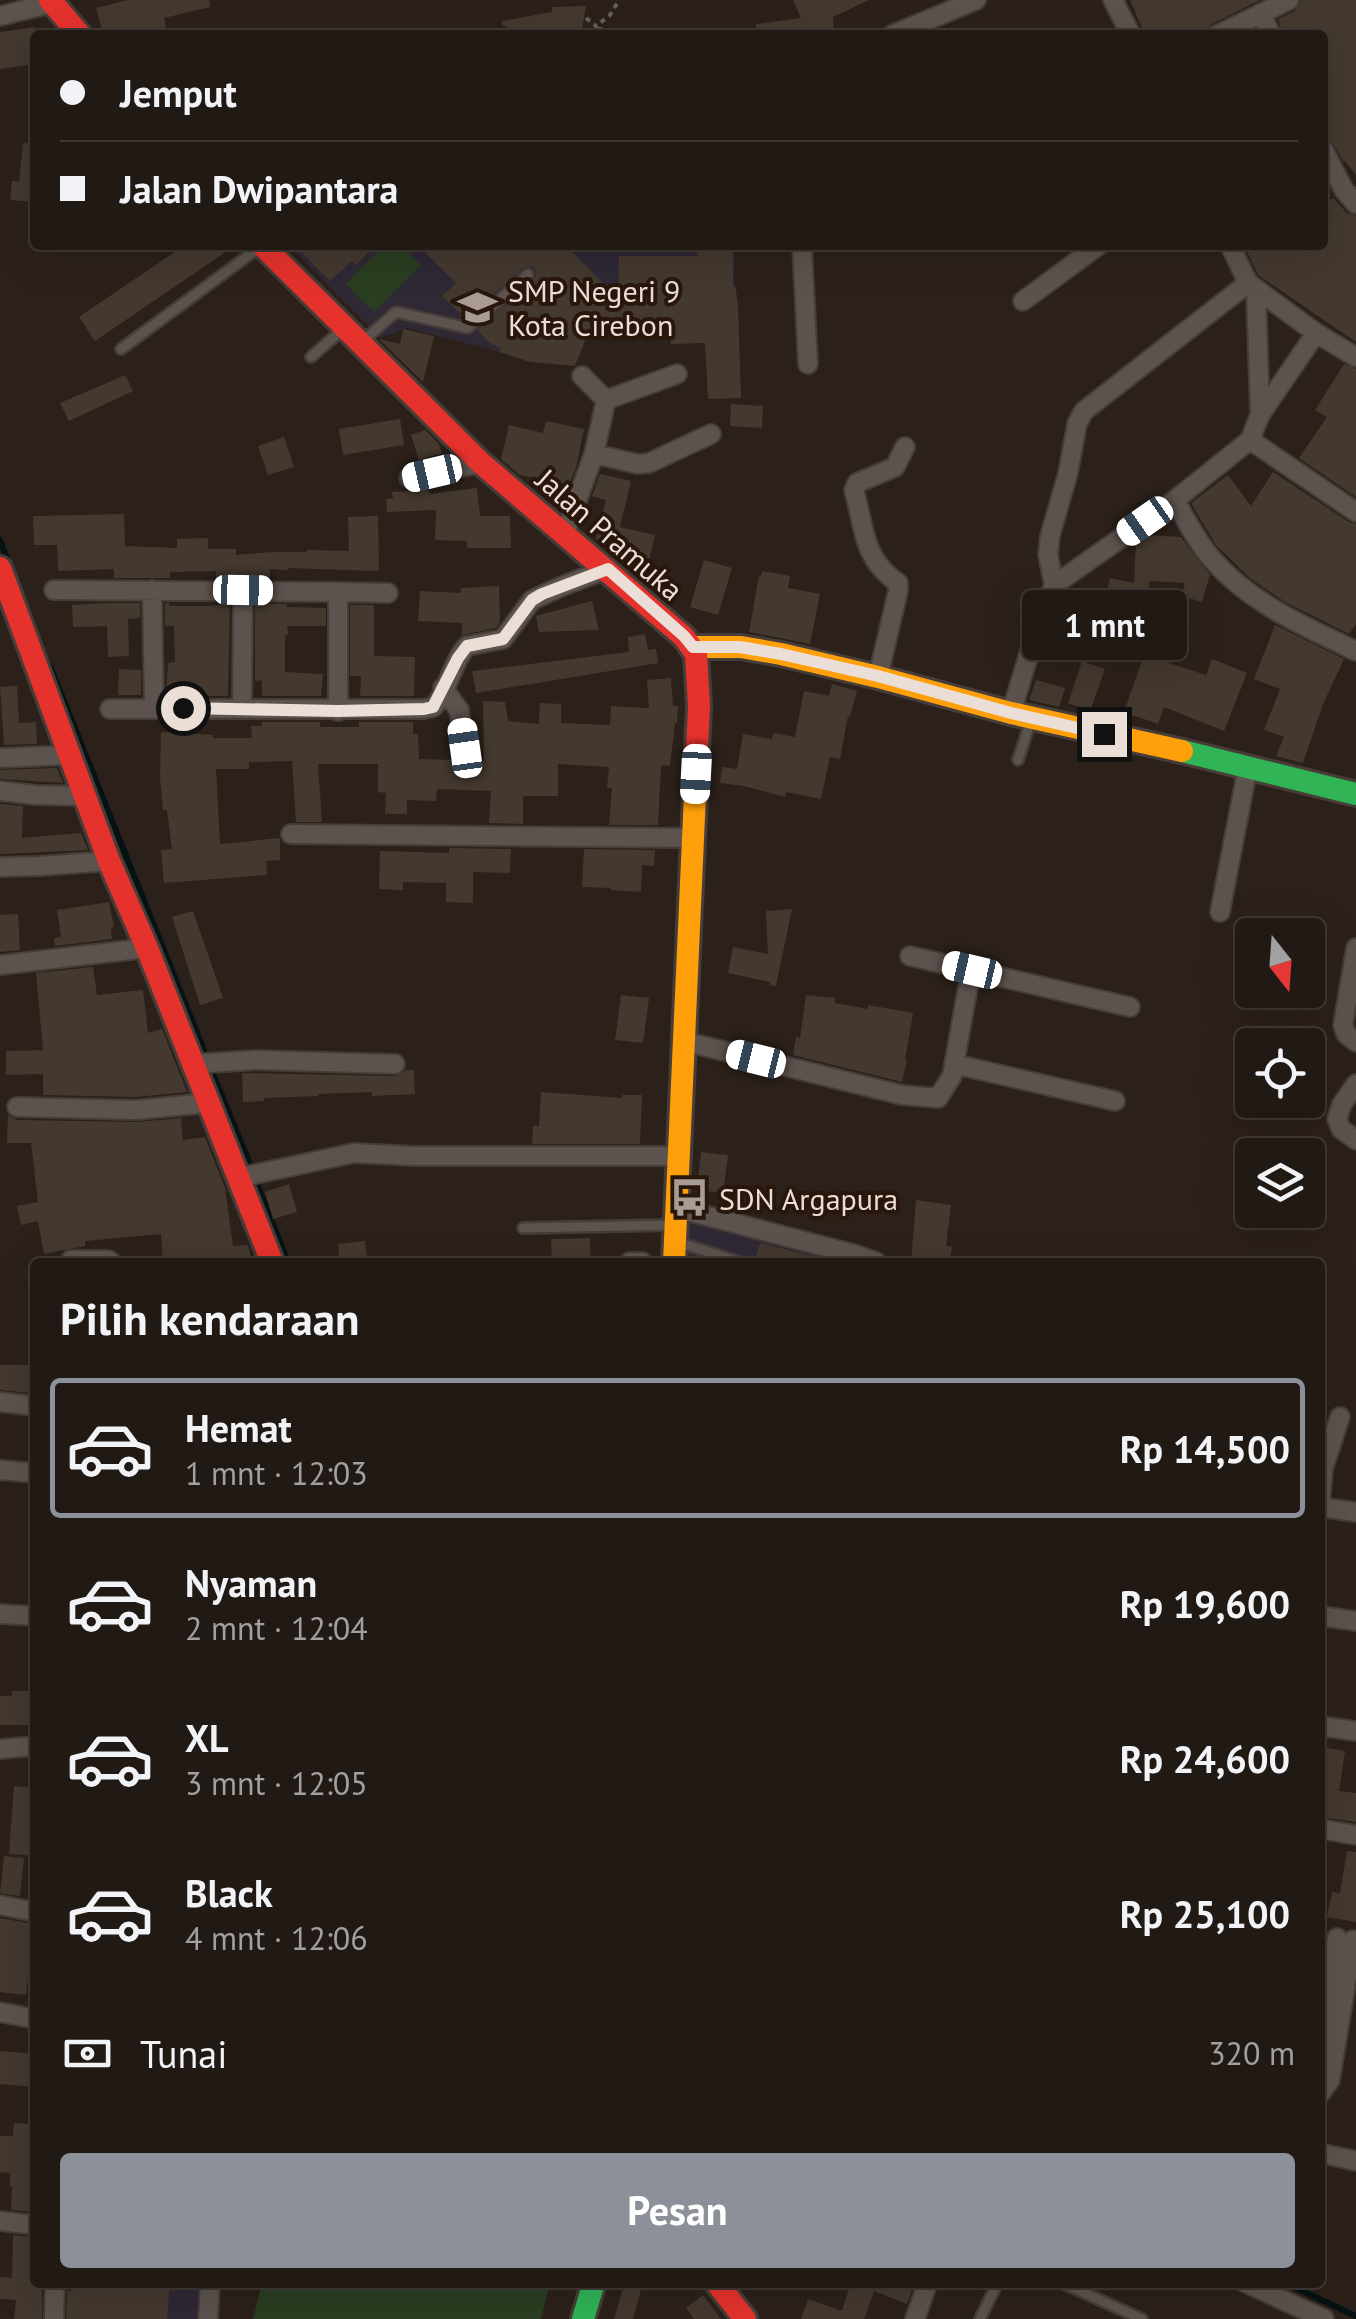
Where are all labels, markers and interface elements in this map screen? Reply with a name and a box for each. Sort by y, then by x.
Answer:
text: Jemput [120,68,237,117]
text: Jalan Dwipantara [120,164,398,213]
place label: SMP Negeri 9 Kota Cirebon [508,271,680,344]
school or university icon: SMP Negeri 9 Kota Cirebon [457,286,499,328]
car [399,452,465,494]
street label: Jalan Pramuka [527,458,692,609]
car [1112,492,1178,550]
car [213,574,273,606]
callout: 1 mnt [1022,589,1186,659]
text: 1 mnt [1064,604,1145,646]
route start [161,686,206,731]
route end [1082,712,1127,757]
car [446,716,484,780]
car [679,743,713,805]
north arrow [1235,918,1325,1008]
map controls [1235,918,1325,1228]
car [939,949,1005,991]
button: locate [1235,1028,1325,1118]
car [723,1037,789,1081]
button: layers [1235,1138,1325,1228]
bus stop icon: SDN Argapura [668,1177,710,1219]
place label: SDN Argapura [719,1179,898,1218]
text: Pilih kendaraan [60,1289,360,1347]
icon: car [65,1403,155,1493]
text: Hemat [185,1403,292,1452]
text: Rp 14,500 [1120,1424,1290,1473]
text: 1 mnt · 12:03 [185,1452,368,1494]
icon: car [65,1558,155,1648]
text: Nyaman [185,1558,317,1607]
text: Rp 19,600 [1120,1579,1290,1628]
text: 2 mnt · 12:04 [185,1607,368,1649]
icon: car [65,1713,155,1803]
text: XL [185,1713,229,1762]
text: Rp 24,600 [1120,1734,1290,1783]
text: 3 mnt · 12:05 [185,1762,368,1804]
icon: car [65,1868,155,1958]
text: Black [185,1868,273,1917]
text: Rp 25,100 [1120,1889,1290,1938]
text: 4 mnt · 12:06 [185,1917,368,1959]
icon: cash [60,2026,115,2081]
text: Tunai [140,2029,227,2078]
text: 320 m [1208,2032,1295,2074]
button: Pesan [60,2153,1295,2268]

